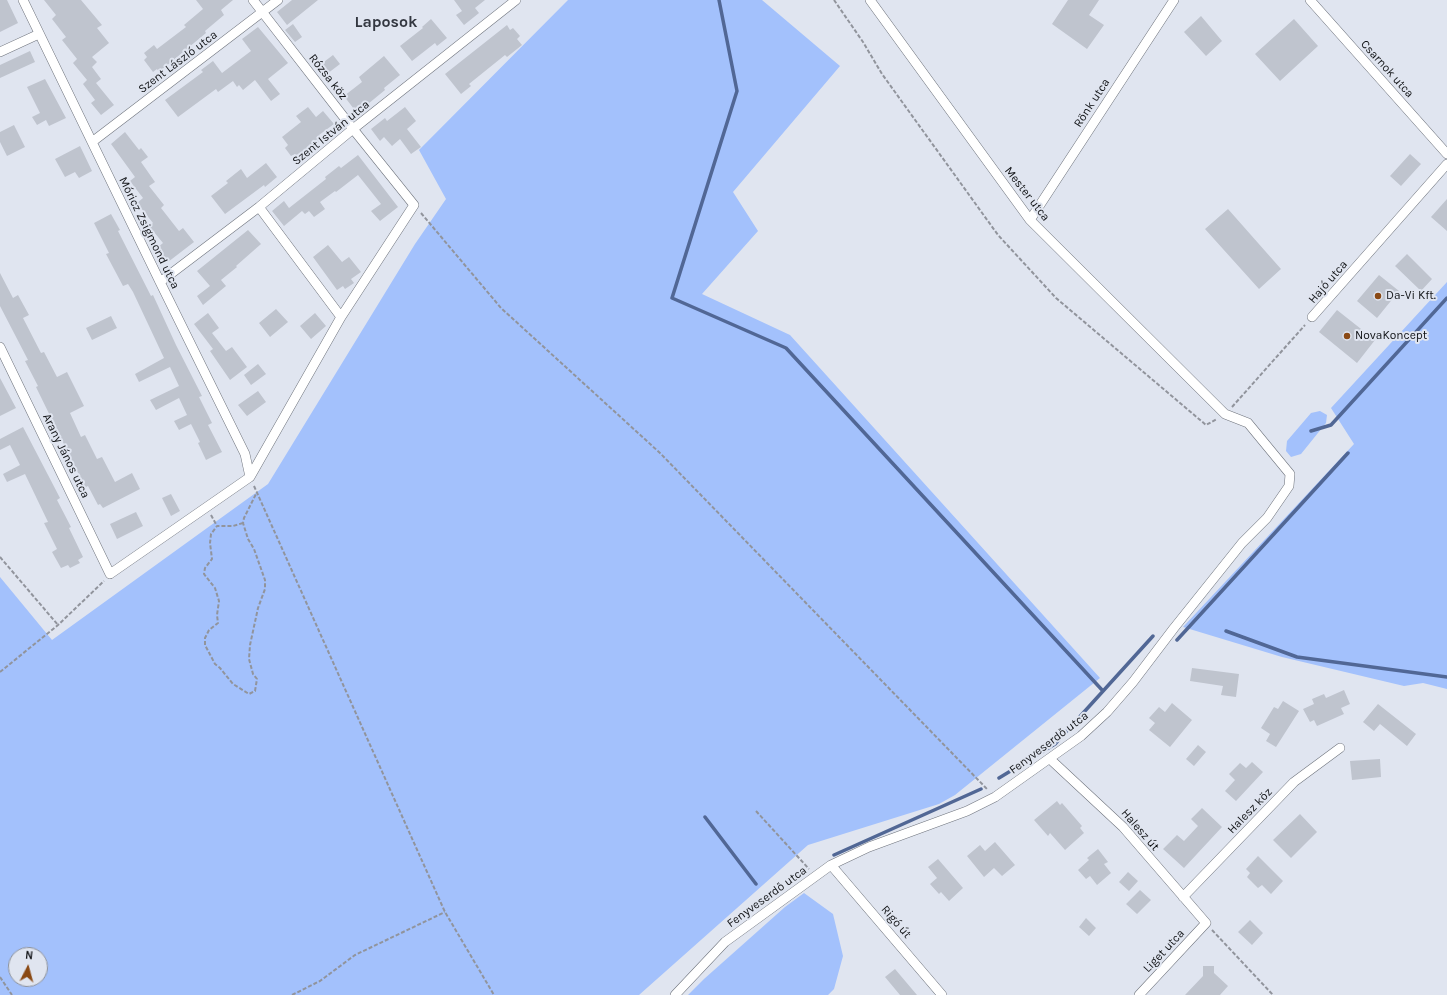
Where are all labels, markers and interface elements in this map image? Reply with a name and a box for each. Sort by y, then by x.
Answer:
district label: Laposok [354,12,418,32]
street label: Szent László utca [136,28,220,96]
street label: Csarnok utca [1357,37,1417,101]
street label: Rózsa köz [306,51,350,103]
street label: Rönk utca [1071,76,1113,130]
street label: Szent István utca [289,97,373,169]
street label: Mester utca [1001,164,1053,224]
street label: Móricz Zsigmond utca [116,175,182,291]
street label: Hajó utca [1305,258,1351,306]
place label: Da-Vi Kft. [1386,289,1436,303]
marker: Da-Vi Kft. [1373,291,1383,301]
place label: NovaKoncept [1355,329,1427,343]
marker: NovaKoncept [1342,331,1352,341]
street label: Arany János utca [39,411,93,501]
street label: Fenyveserdő utca [1007,709,1091,777]
street label: Halesz köz [1225,785,1275,837]
street label: Halesz út [1118,806,1162,854]
street label: Fenyveserdő utca [724,863,810,931]
street label: Rigó út [878,903,914,941]
street label: Liget utca [1140,926,1188,976]
north arrow [8,947,48,987]
text: N [25,949,34,962]

